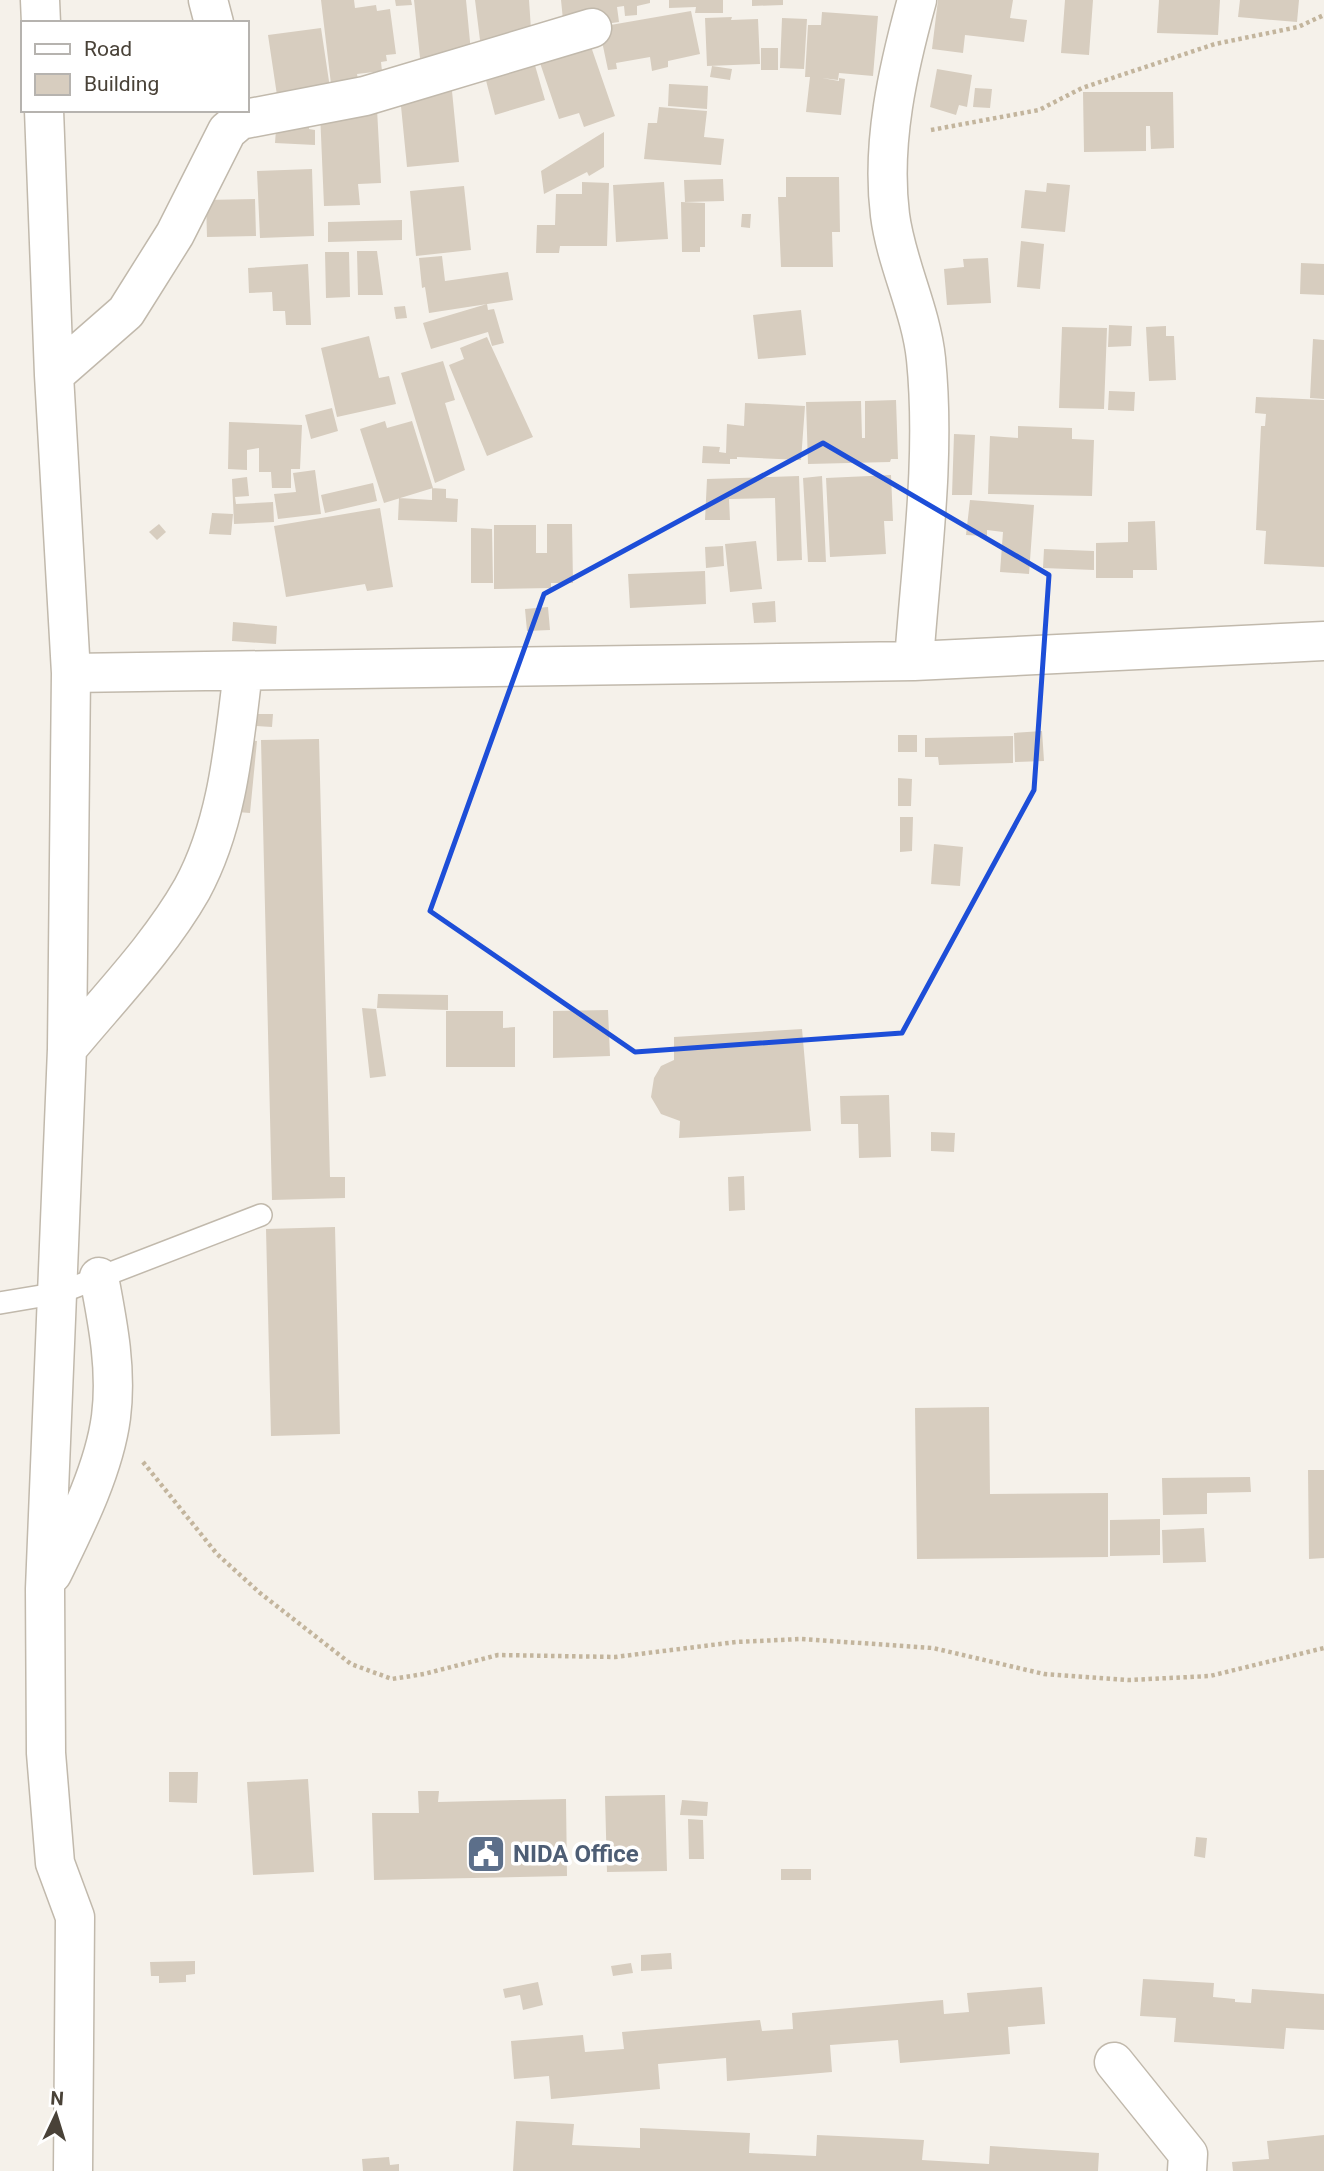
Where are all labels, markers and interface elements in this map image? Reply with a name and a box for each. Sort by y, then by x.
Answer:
legend [21,21,248,112]
text: Road [84,37,132,61]
text: Building [84,72,159,96]
public building icon: NIDA Office [465,1833,507,1875]
place label: NIDA Office [513,1840,639,1868]
north arrow [21,2080,91,2150]
text: N [50,2087,65,2110]

